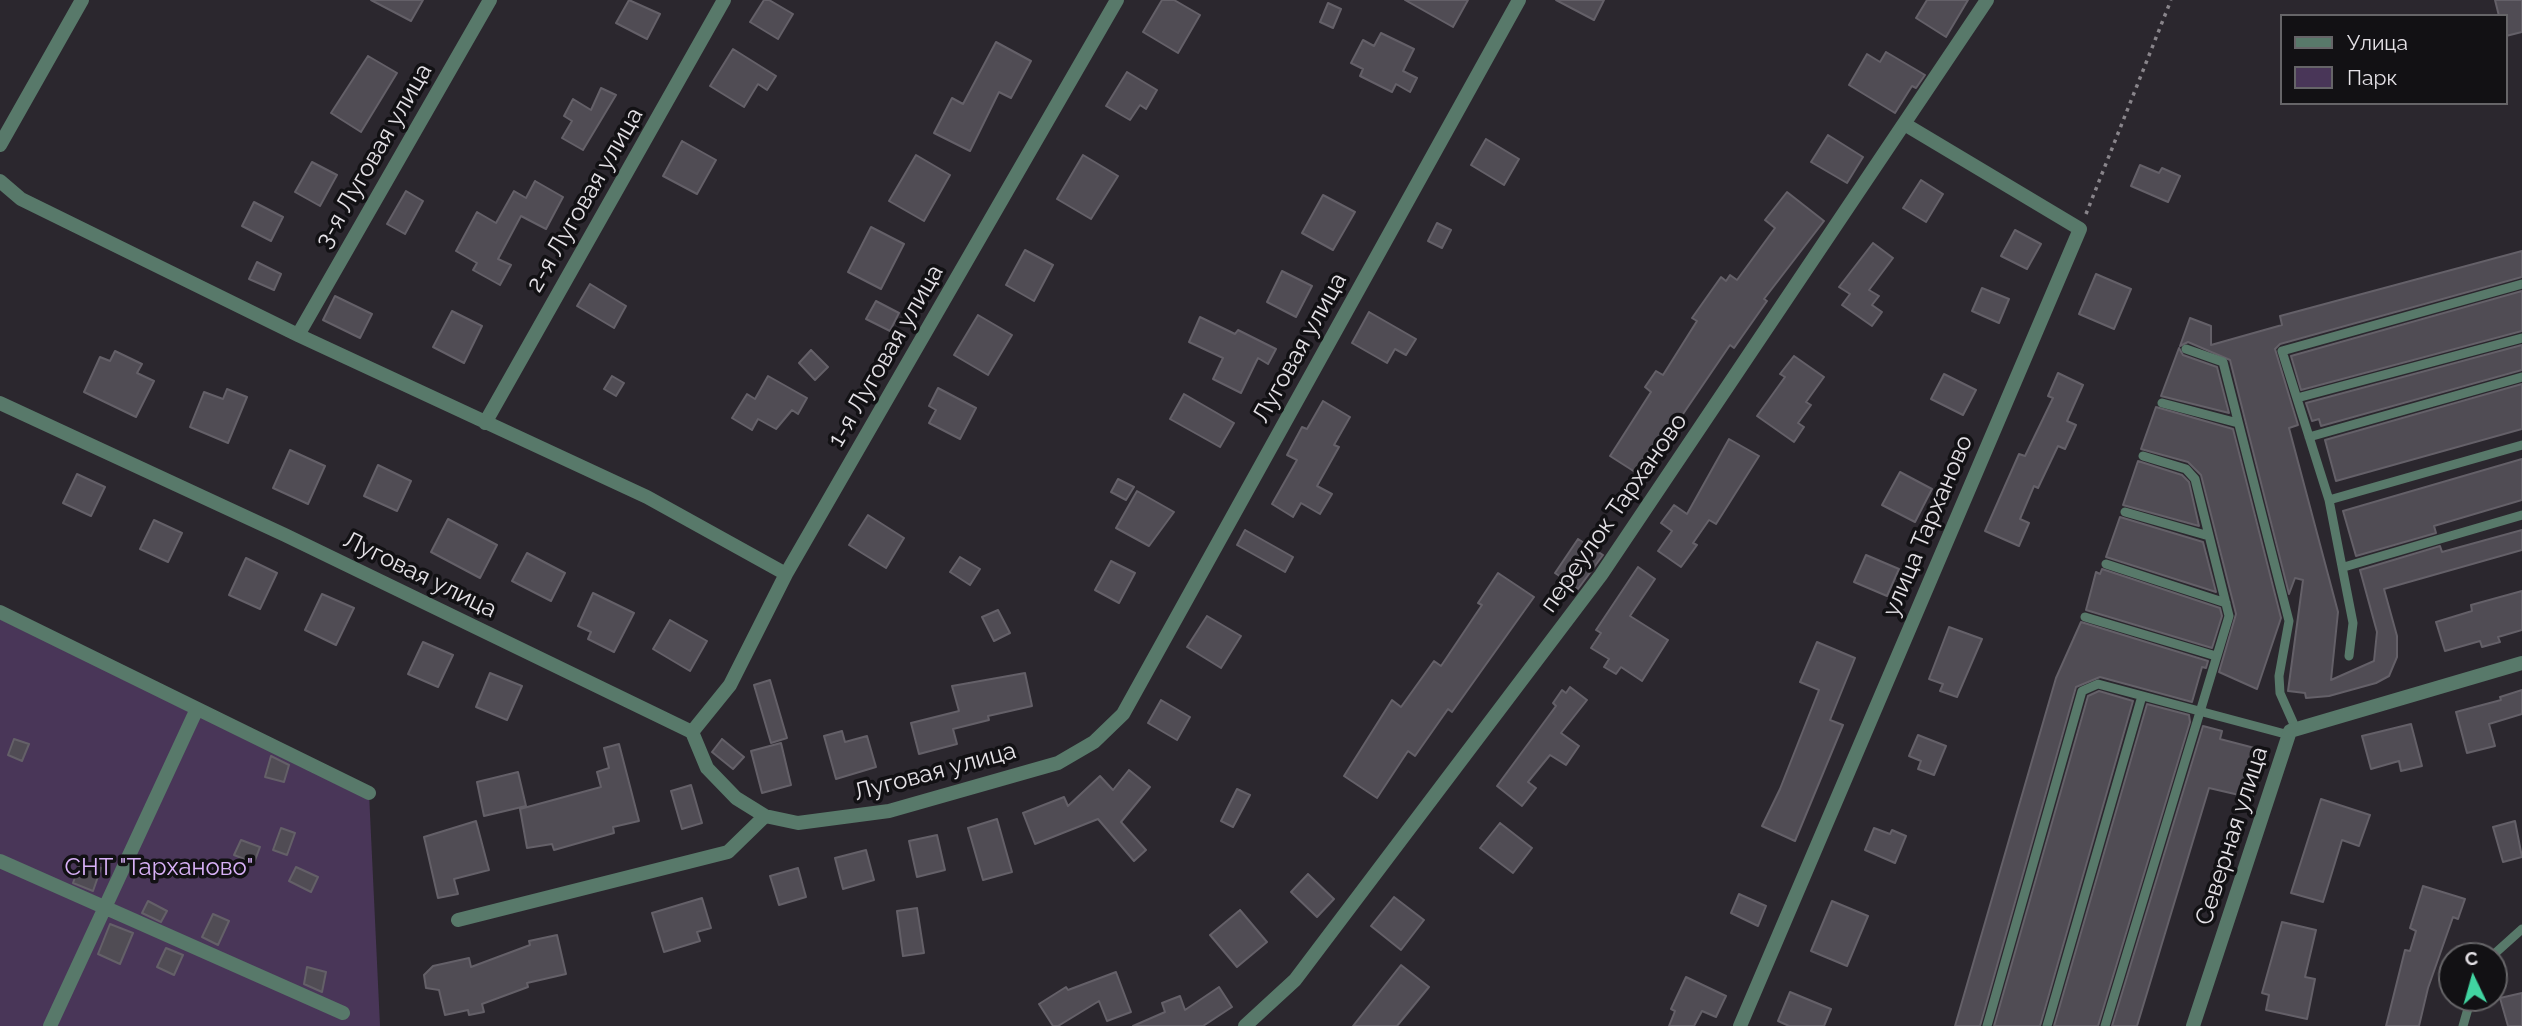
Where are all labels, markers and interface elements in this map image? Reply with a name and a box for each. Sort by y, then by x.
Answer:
legend [2280,14,2508,105]
text: Улица [2347,30,2408,55]
street label: 3-я Луговая улица [309,59,439,253]
text: Парк [2347,65,2397,90]
street label: 2-я Луговая улица [521,103,649,297]
street label: 1-я Луговая улица [822,260,950,452]
street label: Луговая улица [1247,268,1353,428]
street label: переулок Тарханово [1534,408,1694,618]
street label: улица Тарханово [1877,431,1979,621]
street label: Луговая улица [339,525,501,625]
street label: Луговая улица [851,737,1019,807]
street label: Северная улица [2190,743,2274,929]
park label: СНТ "Тарханово" [64,854,254,882]
north arrow [2438,942,2508,1012]
text: С [2464,947,2479,970]

